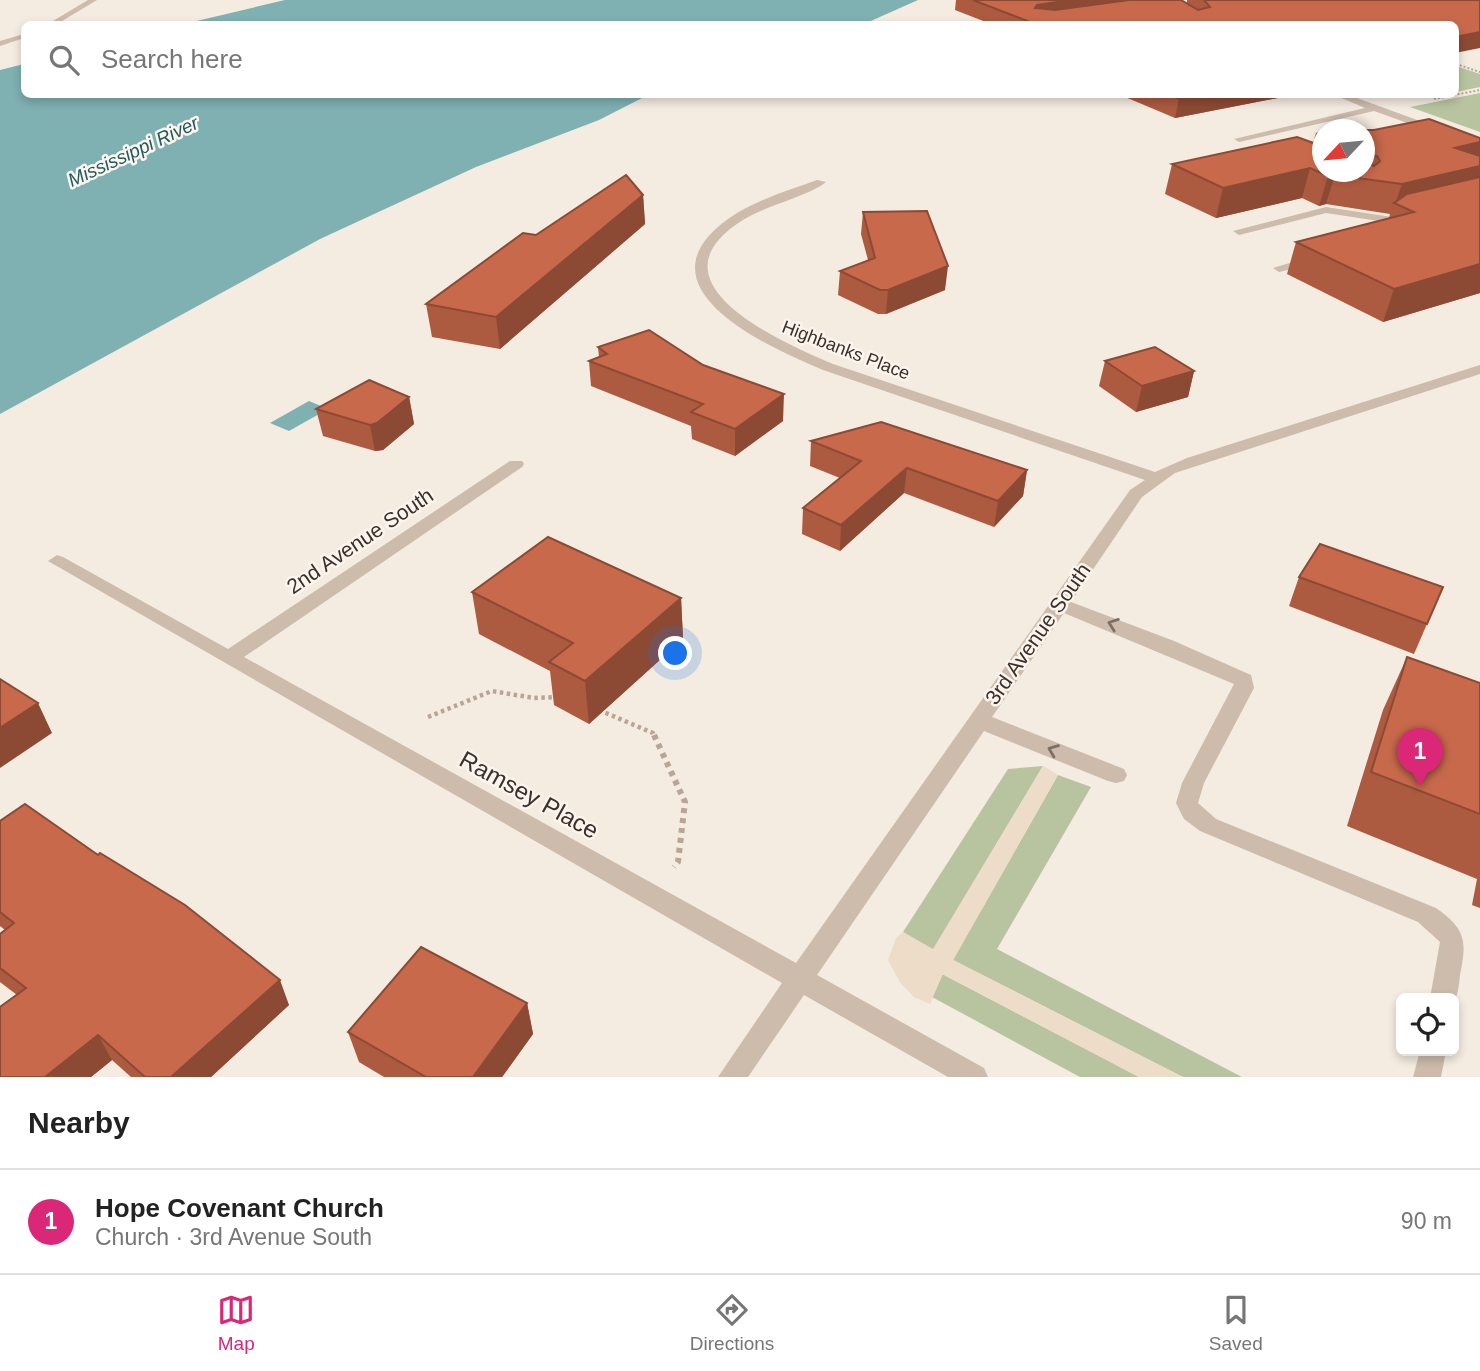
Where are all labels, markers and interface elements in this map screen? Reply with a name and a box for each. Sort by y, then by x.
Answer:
search box [21,21,1459,98]
icon: search [45,41,83,79]
text: Search here [101,44,243,74]
water label: Mississippi River [65,112,202,191]
north arrow [1312,119,1375,182]
street label: Highbanks Place [779,316,913,384]
street label: 2nd Avenue South [282,483,437,598]
street label: 3rd Avenue South [980,559,1095,709]
one-way arrow [1108,618,1120,632]
your location [658,636,692,670]
pin: 1 [1397,728,1443,786]
one-way arrow [1048,744,1060,758]
street label: Ramsey Place [455,745,603,844]
map controls [1396,993,1459,1056]
button: locate [1396,993,1459,1056]
text: Nearby [28,1106,130,1139]
text: Hope Covenant Church [95,1193,384,1223]
text: 1 [45,1208,57,1234]
text: 90 m [1401,1208,1452,1234]
text: Church · 3rd Avenue South [95,1224,372,1250]
tab: Map [217,1291,255,1355]
tab: Directions [690,1291,774,1355]
tab: Saved [1209,1291,1263,1355]

